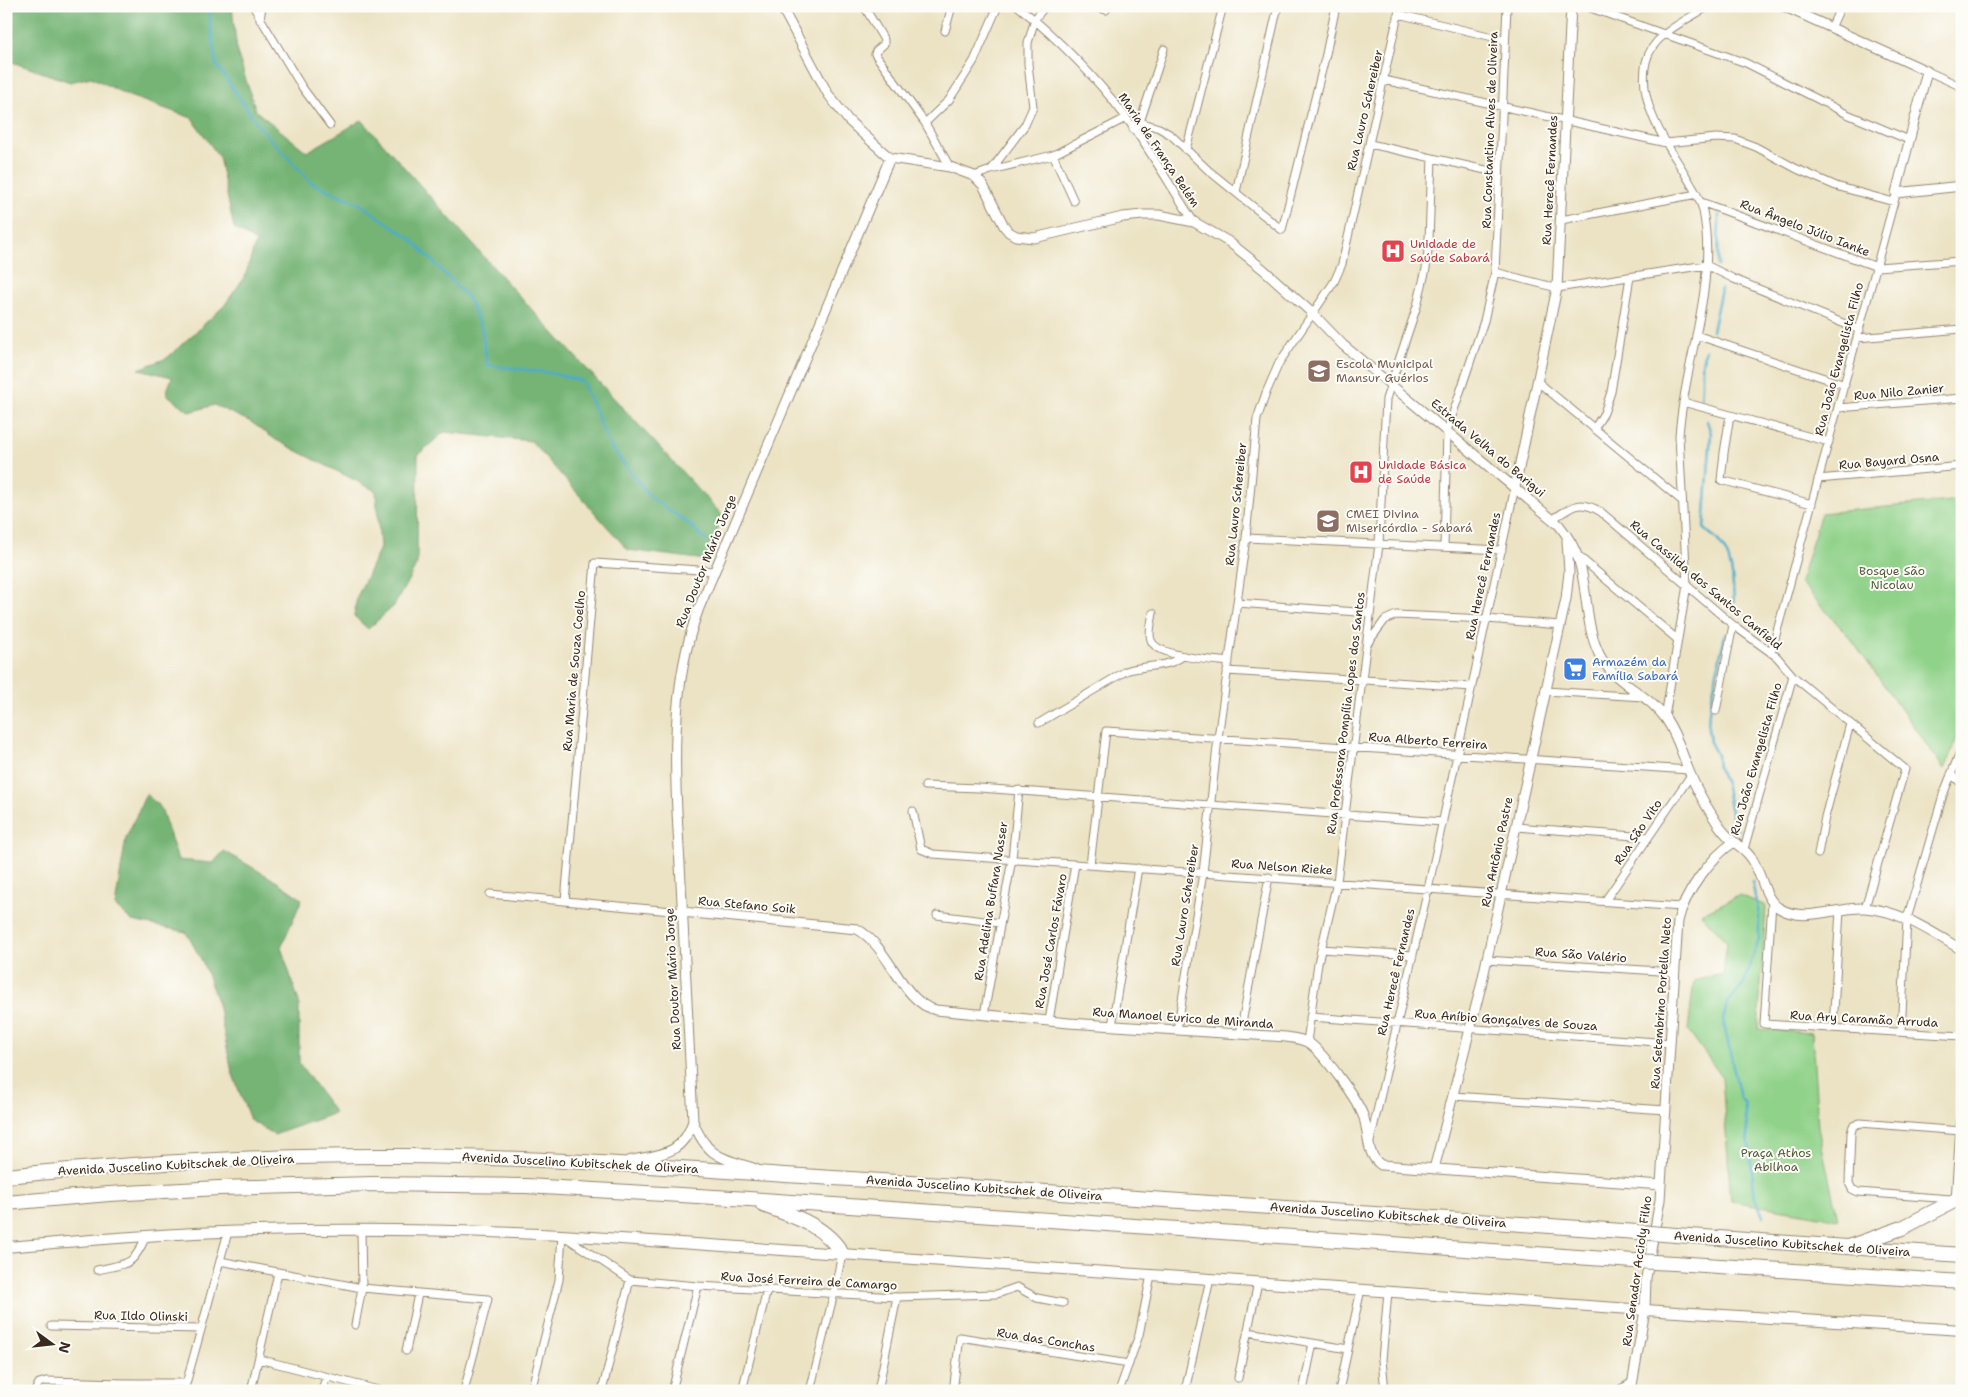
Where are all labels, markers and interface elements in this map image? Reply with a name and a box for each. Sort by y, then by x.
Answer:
street label: Rua Constantino Alves de Oliveira [1479,30,1501,229]
street label: Rua Lauro Schereiber [1343,48,1387,172]
street label: Maria de França Belém [1115,90,1203,210]
street label: Rua Herecê Fernandes [1539,115,1561,245]
street label: Rua Ângelo Júlio Ianke [1738,196,1872,260]
place label: Unidade de Saúde Sabará [1410,236,1490,266]
hospital icon: Unidade de Saúde Sabará [1380,238,1406,264]
street label: Rua João Evangelista Filho [1811,281,1867,437]
place label: Escola Municipal Mansur Guérios [1336,356,1433,386]
school or university icon: Escola Municipal Mansur Guérios [1306,358,1332,384]
street label: Rua Nilo Zanier [1853,380,1945,404]
street label: Estrada Velha do Barigui [1427,395,1549,501]
street label: Rua Lauro Schereiber [1222,441,1250,566]
street label: Rua Bayard Osna [1838,449,1940,473]
place label: Unidade Básica de Saúde [1378,457,1467,487]
hospital icon: Unidade Básica de Saúde [1348,459,1374,485]
street label: Rua Doutor Mário Jorge [672,492,740,630]
place label: CMEI Divina Misericórdia - Sabará [1346,506,1473,536]
school or university icon: CMEI Divina Misericórdia - Sabará [1315,508,1341,534]
street label: Rua Herecê Fernandes [1462,511,1504,641]
street label: Rua Cassilda dos Santos Canfield [1627,517,1786,654]
park label: Bosque São Nicolau [1859,563,1925,593]
street label: Rua Maria de Souza Coelho [559,590,589,752]
street label: Rua Professora Pompília Lopes dos Santos [1323,591,1369,835]
place label: Armazém da Família Sabará [1592,654,1679,684]
supermarket icon: Armazém da Família Sabará [1562,656,1588,682]
street label: Rua João Evangelista Filho [1727,681,1785,837]
street label: Rua Alberto Ferreira [1368,729,1488,753]
street label: Rua Antônio Pastre [1477,795,1517,909]
street label: Rua São Vito [1610,796,1666,868]
street label: Rua Adelina Buffara Nasser [971,820,1012,982]
street label: Rua Lauro Schereiber [1167,842,1203,967]
street label: Rua Nelson Rieke [1231,855,1333,879]
street label: Rua José Carlos Fávaro [1031,872,1071,1010]
street label: Rua Stefano Soik [697,893,797,917]
street label: Rua Doutor Mário Jorge [661,907,685,1050]
street label: Rua Herecê Fernandes [1374,907,1418,1037]
street label: Rua Setembrino Portella Neto [1647,916,1675,1090]
street label: Rua São Valério [1535,944,1627,966]
street label: Rua Manoel Eurico de Miranda [1092,1004,1275,1032]
street label: Rua Aníbio Gonçalves de Souza [1414,1006,1599,1034]
street label: Rua Ary Caramão Arruda [1790,1007,1939,1031]
park label: Praça Athos Abilhoa [1741,1145,1811,1175]
street label: Avenida Juscelino Kubitschek de Oliveira [461,1149,699,1177]
street label: Avenida Juscelino Kubitschek de Oliveira [57,1151,295,1179]
street label: Avenida Juscelino Kubitschek de Oliveira [865,1172,1103,1204]
street label: Rua Senador Accioly Filho [1619,1195,1655,1347]
street label: Avenida Juscelino Kubitschek de Oliveira [1269,1199,1507,1231]
street label: Avenida Juscelino Kubitschek de Oliveira [1673,1228,1911,1260]
street label: Rua José Ferreira de Camargo [720,1268,898,1294]
street label: Rua Ildo Olinski [94,1307,188,1325]
north arrow [28,1320,78,1370]
street label: Rua das Conchas [996,1324,1097,1356]
text: N [54,1340,75,1355]

